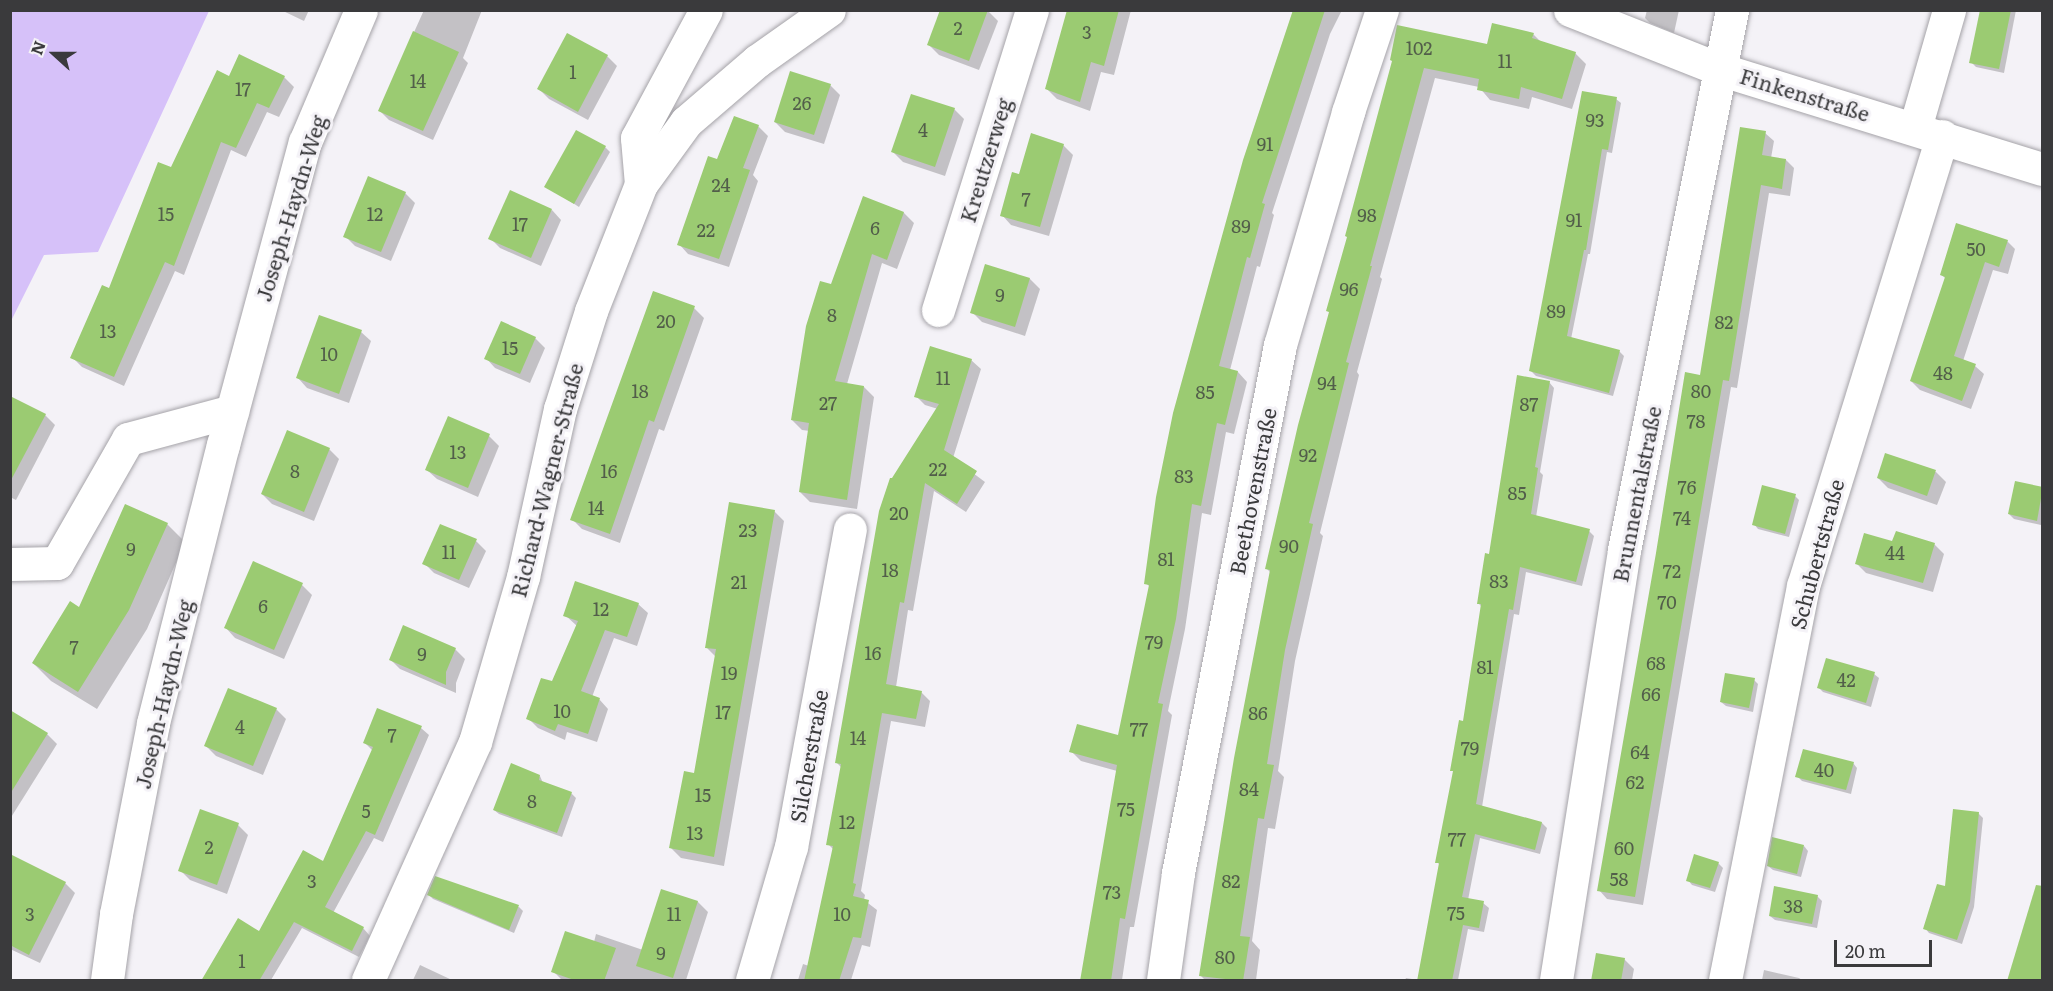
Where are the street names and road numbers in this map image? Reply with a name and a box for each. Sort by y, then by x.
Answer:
street label: Finkenstraße [1737,62,1873,126]
street label: Kreutzerweg [954,95,1016,225]
street label: Joseph-Haydn-Weg [250,112,330,304]
street label: Richard-Wagner-Straße [505,360,587,600]
street label: Brunnentalstraße [1607,404,1665,584]
street label: Beethovenstraße [1223,405,1281,577]
street label: Schubertstraße [1784,476,1848,632]
street label: Joseph-Haydn-Weg [129,597,197,791]
street label: Silcherstraße [784,687,832,825]

